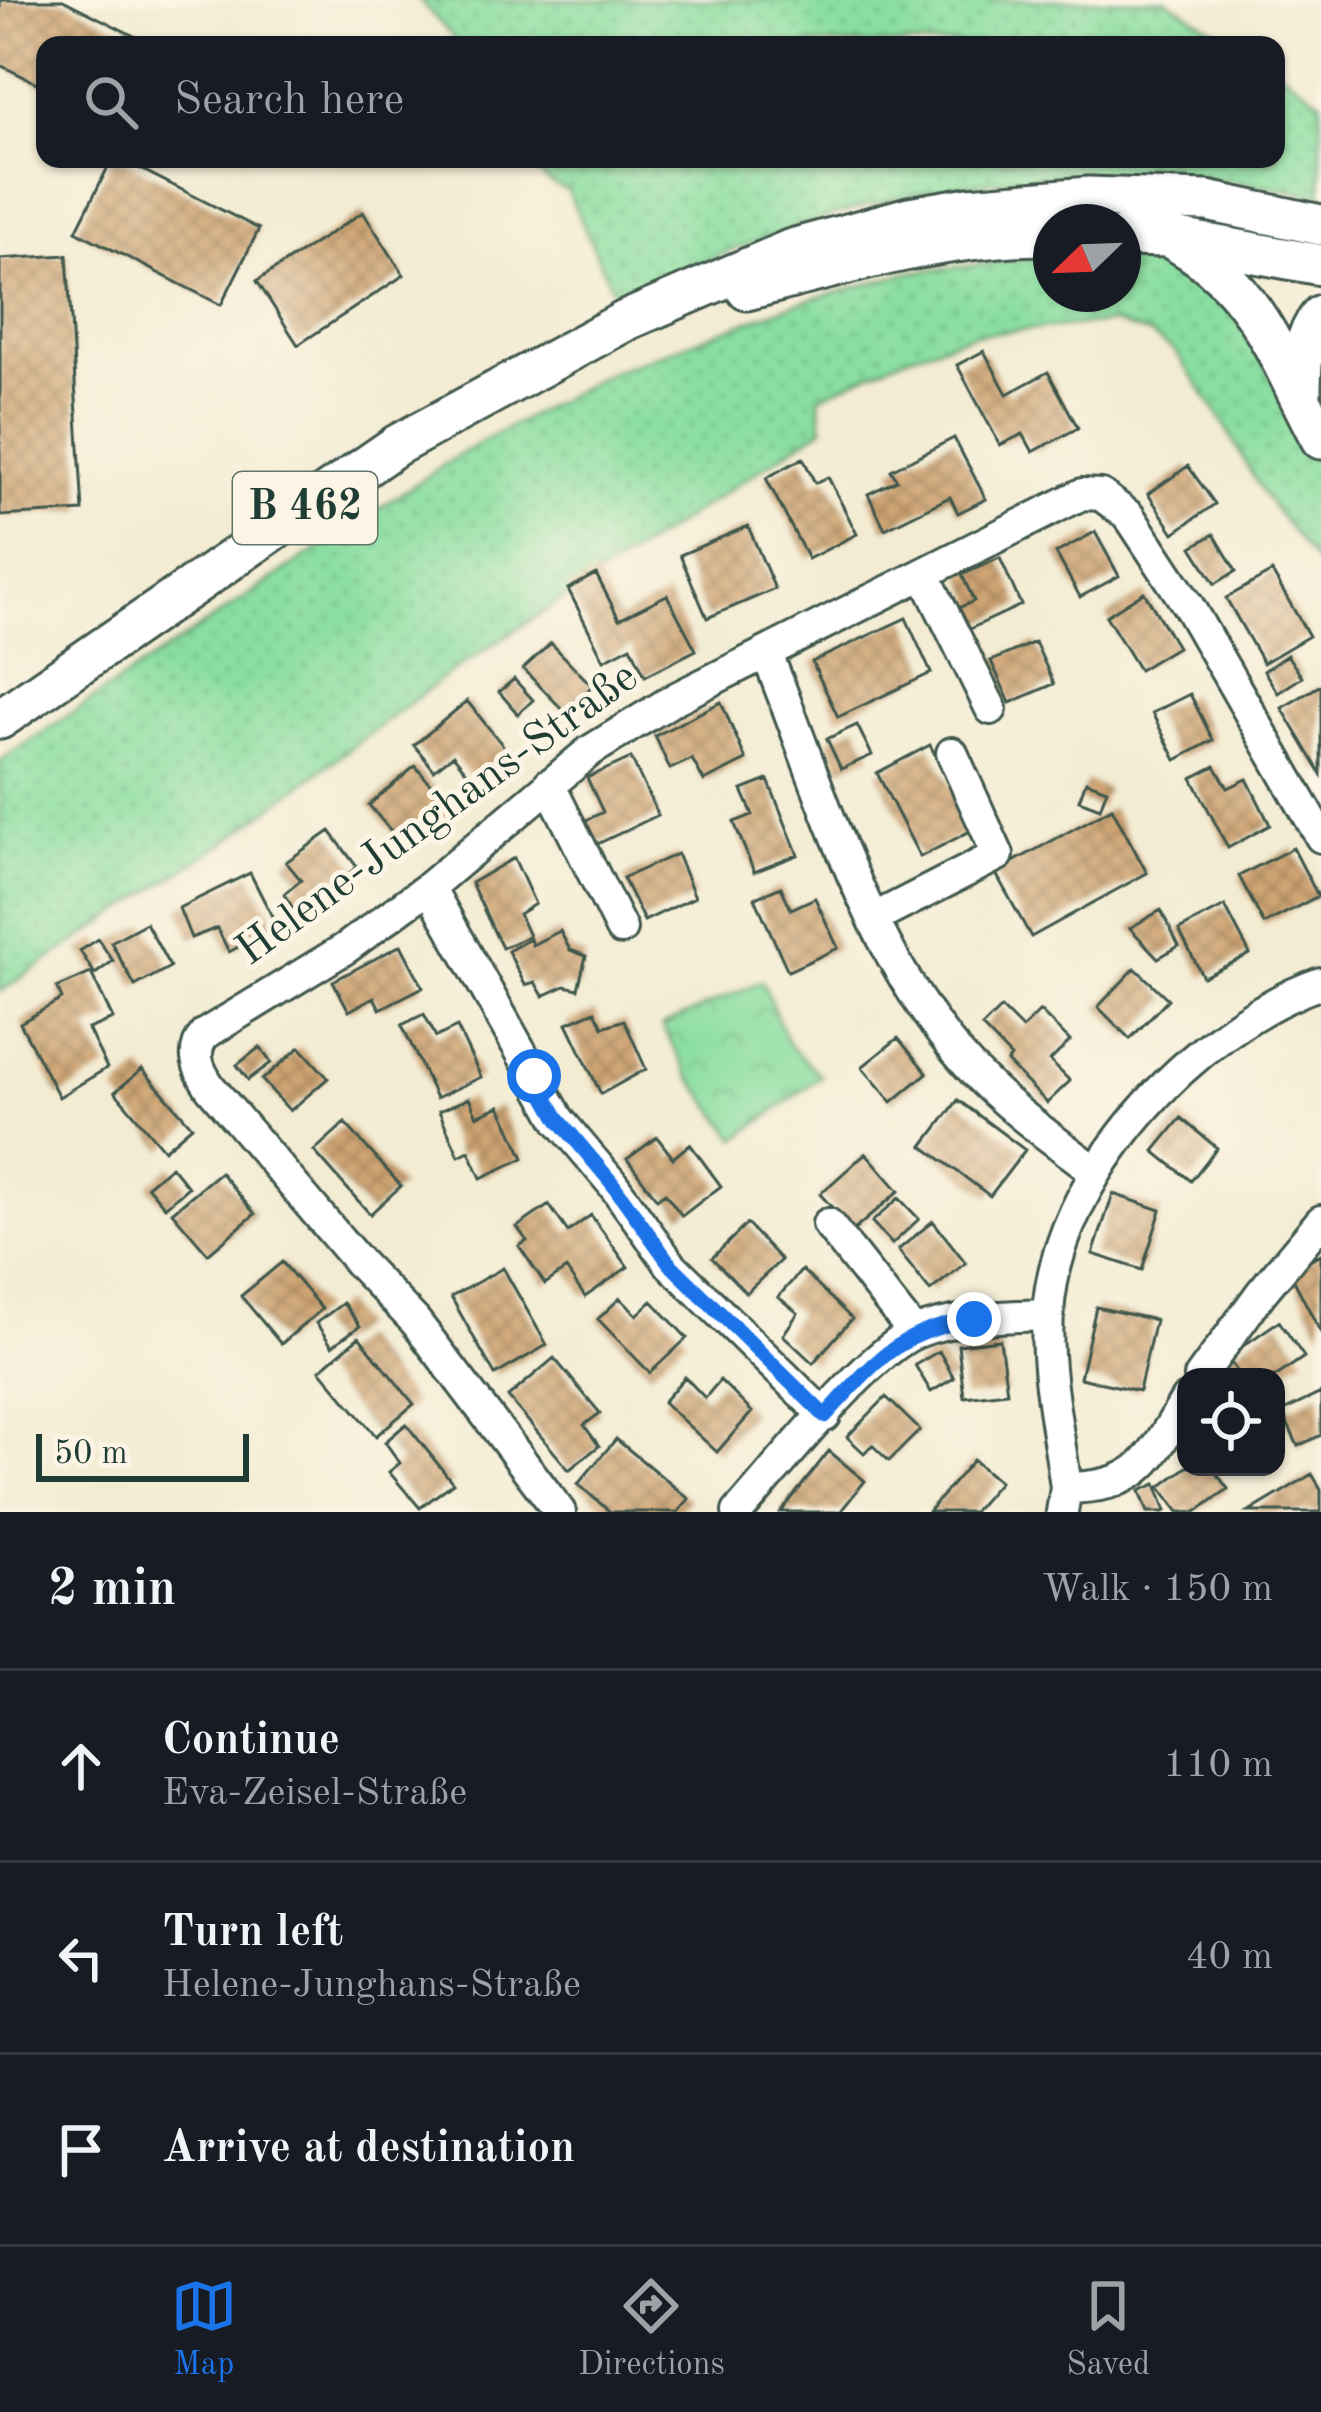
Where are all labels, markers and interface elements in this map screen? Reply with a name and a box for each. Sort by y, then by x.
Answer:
search box [36,36,1285,168]
icon: search [78,69,144,135]
text: Search here [174,79,404,124]
north arrow [1033,204,1141,312]
road number: B 462 [233,472,377,544]
street label: Helene-Junghans-Straße [229,655,647,975]
route start [507,1049,561,1103]
route end [947,1292,1001,1346]
map controls [1177,1368,1285,1476]
button: locate [1177,1368,1285,1476]
scale bar [36,1428,249,1481]
text: 50 m [54,1438,128,1471]
text: 2 min [48,1565,176,1616]
text: Walk · 150 m [1042,1570,1273,1609]
text: Continue [162,1719,340,1764]
icon: ahead [48,1733,114,1799]
text: 110 m [1163,1746,1273,1785]
text: Eva-Zeisel-Straße [162,1774,467,1813]
text: Turn left [162,1911,343,1956]
icon: left [48,1925,114,1991]
text: 40 m [1186,1938,1273,1977]
text: Helene-Junghans-Straße [162,1966,581,2005]
icon: arrive [48,2117,114,2183]
text: Arrive at destination [162,2127,575,2172]
tab: Map [171,2273,237,2386]
tab: Directions [578,2273,725,2386]
tab: Saved [1066,2273,1150,2386]

